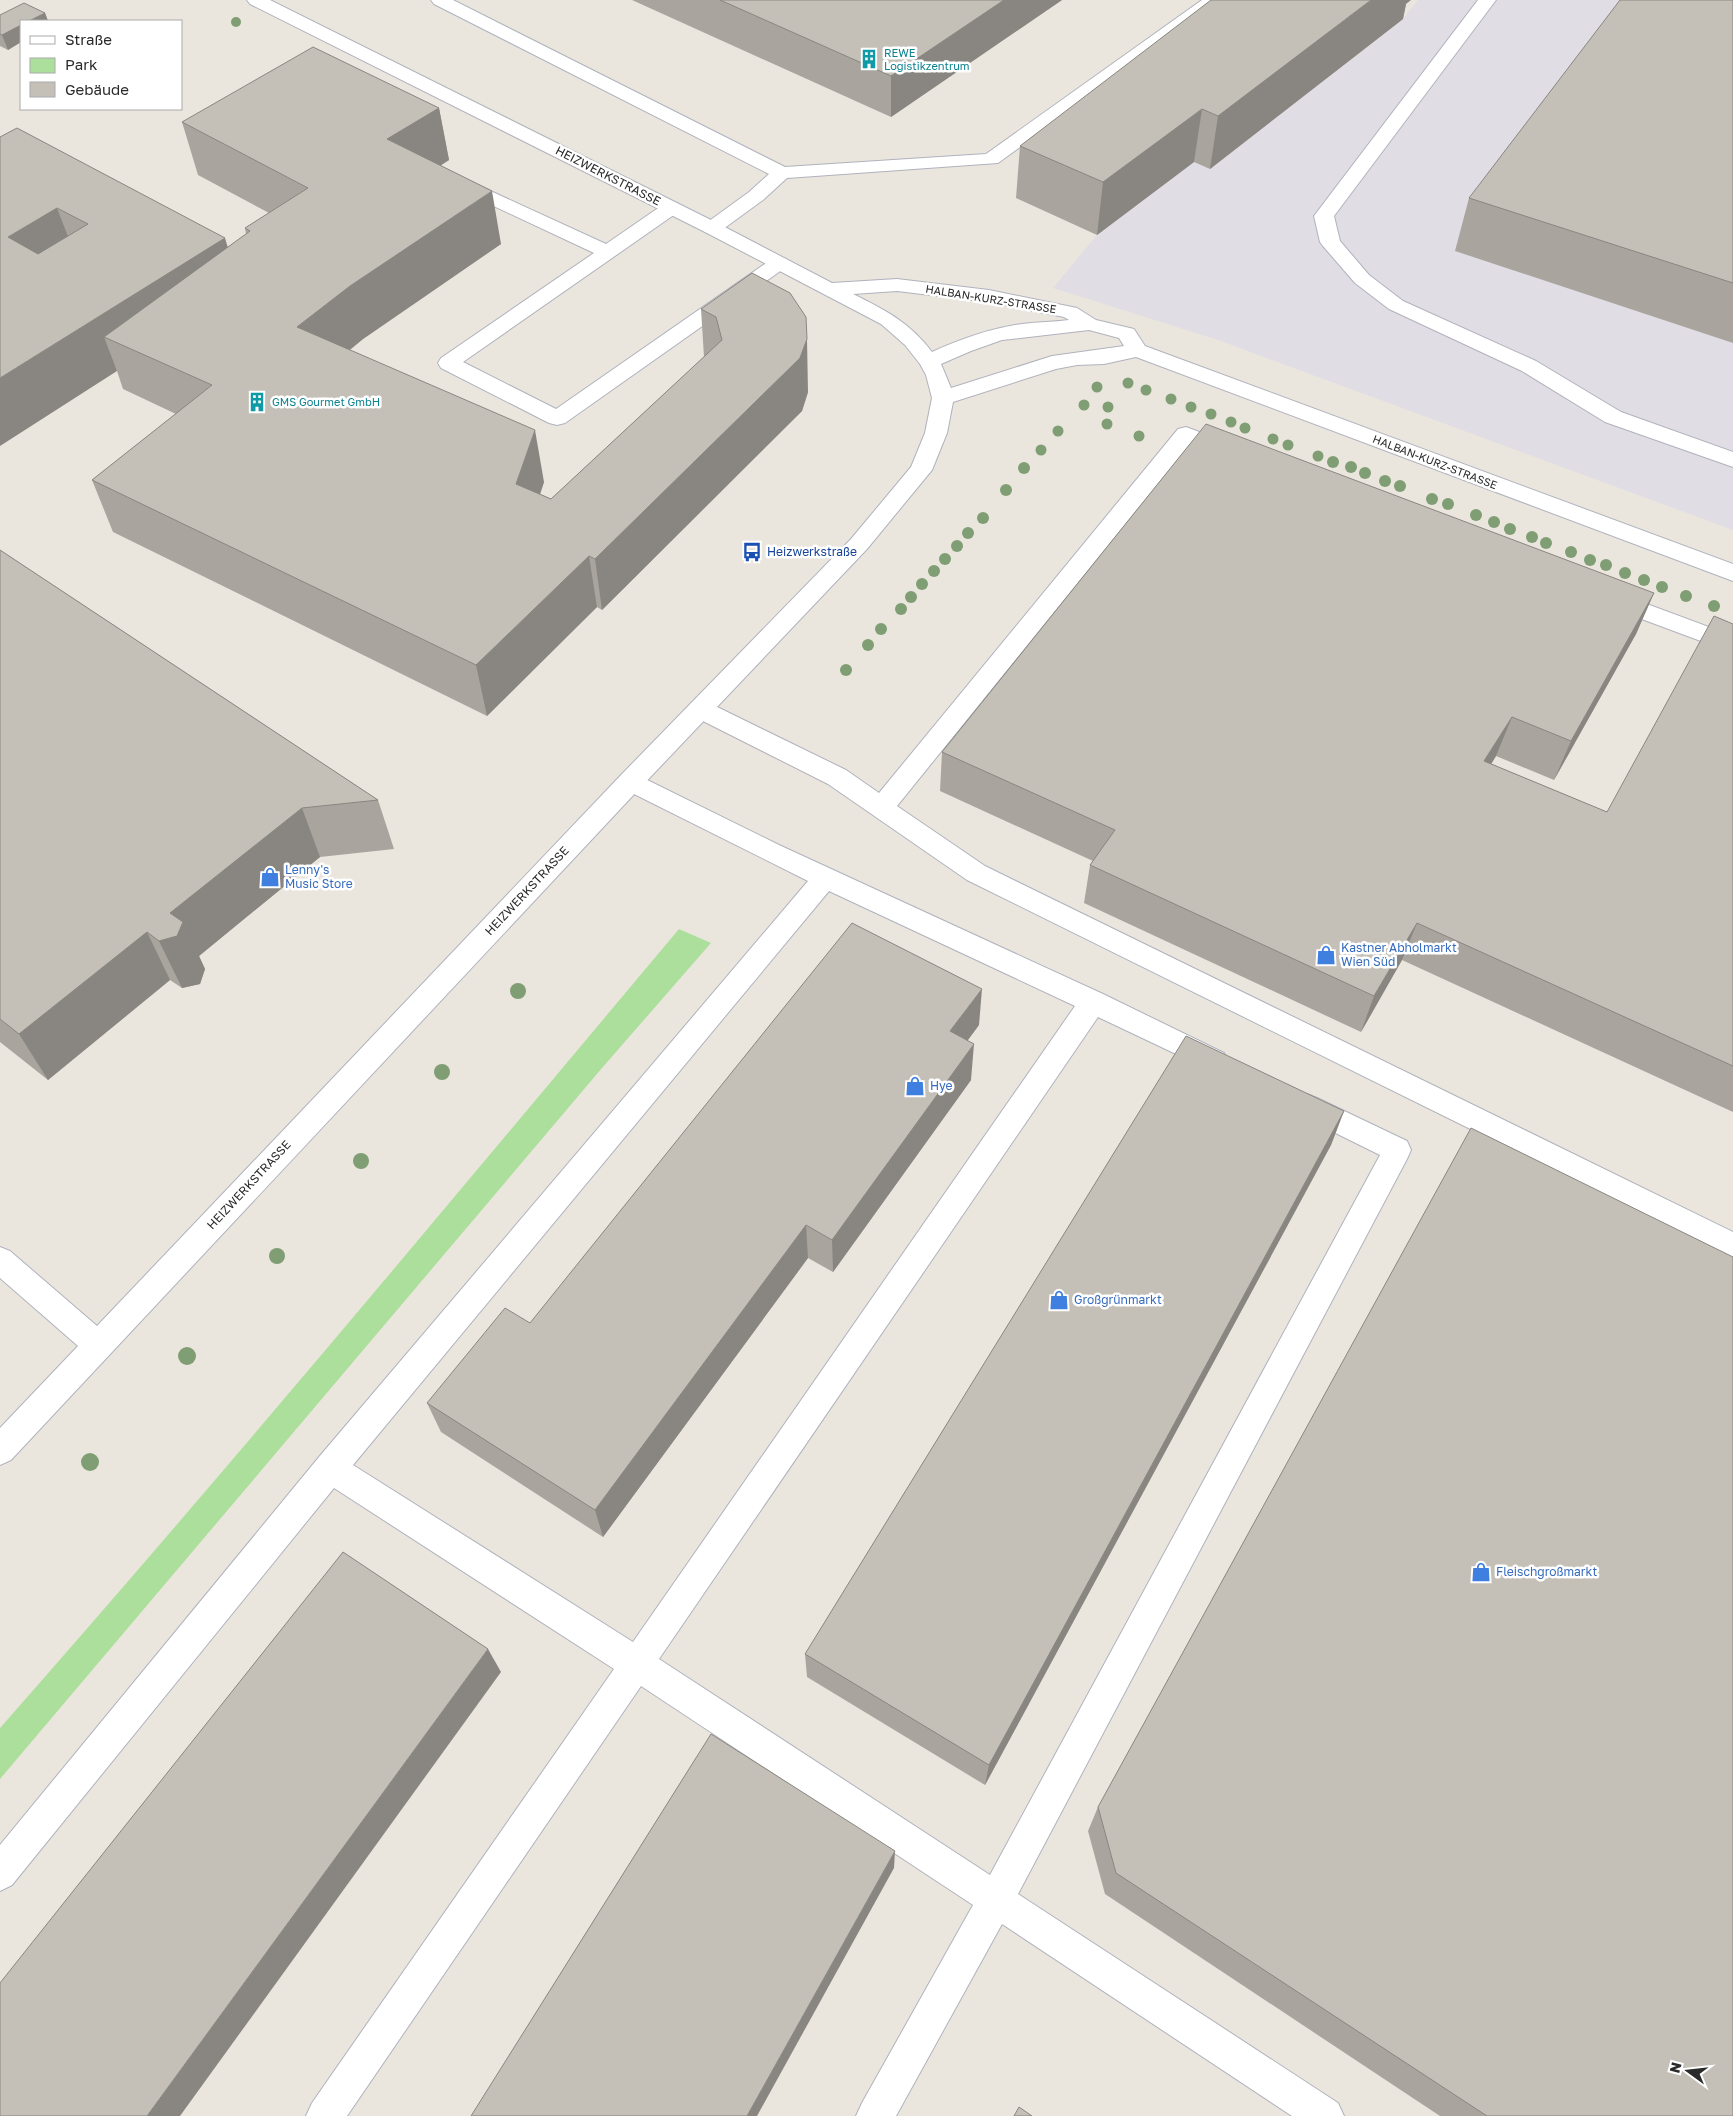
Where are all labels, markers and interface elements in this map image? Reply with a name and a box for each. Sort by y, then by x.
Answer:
legend [20,20,182,110]
text: Straße [65,30,112,48]
place label: REWE Logistikzentrum [884,46,970,72]
building icon: REWE Logistikzentrum [858,48,880,70]
text: Park [65,55,98,73]
text: Gebäude [65,80,129,98]
street label: HEIZWERKSTRASSE [553,142,663,209]
street label: HALBAN-KURZ-STRASSE [925,282,1058,315]
building icon: GMS Gourmet GmbH [246,391,268,413]
place label: GMS Gourmet GmbH [272,395,380,408]
street label: HALBAN-KURZ-STRASSE [1371,432,1499,491]
bus stop icon: Heizwerkstraße [741,541,763,563]
place label: Heizwerkstraße [767,544,857,559]
street label: HEIZWERKSTRASSE [482,843,572,938]
place label: Lenny's Music Store [285,862,353,891]
shop icon: Lenny's Music Store [259,866,281,888]
place label: Kastner Abholmarkt Wien Süd [1341,940,1457,969]
shop icon: Kastner Abholmarkt Wien Süd [1315,944,1337,966]
shop icon: Hye [904,1075,926,1097]
place label: Hye [930,1078,953,1093]
street label: HEIZWERKSTRASSE [204,1137,294,1232]
shop icon: Großgrünmarkt [1048,1289,1070,1311]
place label: Großgrünmarkt [1074,1292,1162,1307]
shop icon: Fleischgroßmarkt [1470,1561,1492,1583]
place label: Fleischgroßmarkt [1496,1564,1598,1579]
north arrow [1663,2046,1713,2096]
text: N [1665,2060,1685,2075]

